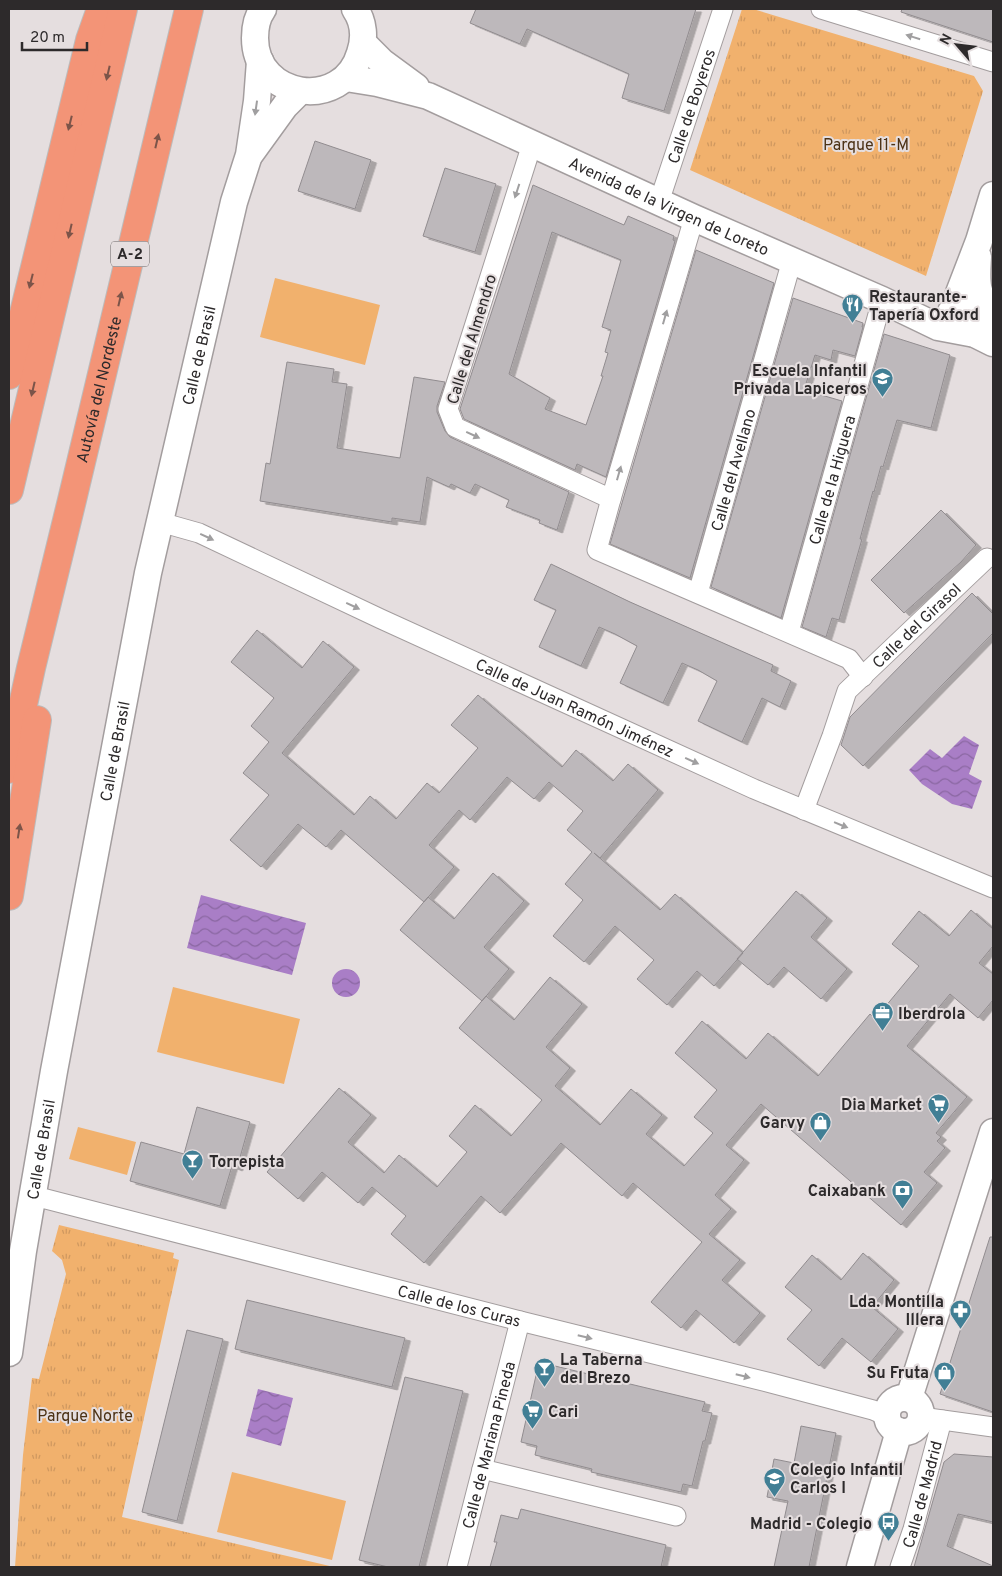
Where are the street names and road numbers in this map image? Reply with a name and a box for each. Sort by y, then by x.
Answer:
street label: Calle de Boyeros [664,47,721,167]
street label: Avenida de la Virgen de Loreto [565,154,772,261]
road number: A-2 [111,242,149,266]
street label: Calle del Almendro [444,272,502,407]
street label: Calle de Brasil [179,304,222,407]
street label: Autovía del Nordeste [73,315,127,465]
street label: Calle del Avellano [708,407,762,534]
street label: Calle de la Higuera [806,413,861,547]
street label: Calle del Girasol [869,580,966,674]
street label: Calle de Juan Ramón Jiménez [472,655,677,763]
street label: Calle de Brasil [97,700,136,803]
street label: Calle de Brasil [24,1098,61,1202]
street label: Calle de los Curas [395,1282,523,1333]
street label: Calle de Mariana Pineda [459,1360,521,1531]
street label: Calle de Madrid [899,1439,948,1551]

